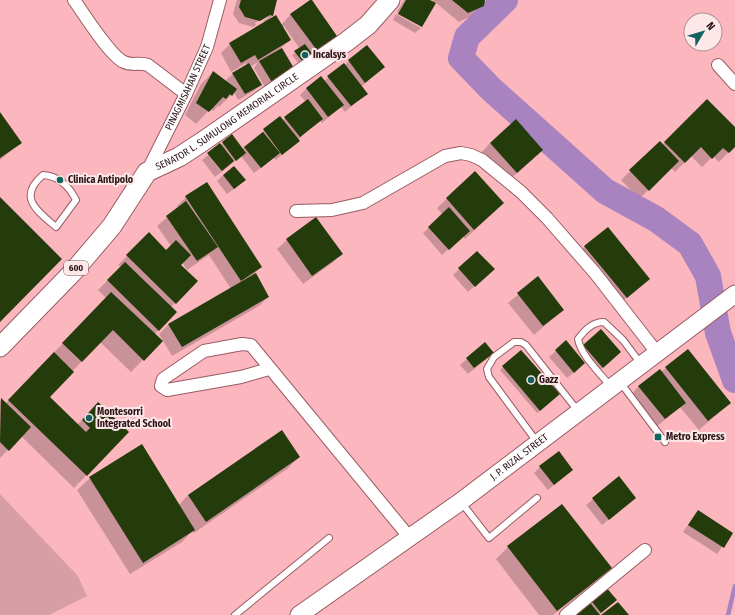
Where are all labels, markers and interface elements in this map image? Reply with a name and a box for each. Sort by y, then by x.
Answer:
north arrow [683,12,723,52]
text: N [703,20,718,33]
street label: PINAGMISAHAN STREET [163,42,213,132]
place label: Incalsys [313,49,347,61]
marker: Incalsys [300,50,310,60]
street label: SENATOR L. SUMULONG MEMORIAL CIRCLE [154,71,301,173]
place label: Clinica Antipolo [68,174,134,186]
marker: Clinica Antipolo [55,175,65,185]
road number: 600 [64,261,88,275]
place label: Gazz [539,374,559,386]
marker: Gazz [526,375,536,385]
place label: Montesorri Integrated School [97,406,171,430]
marker: Montesorri Integrated School [84,413,94,423]
street label: J. P. RIZAL STREET [488,431,551,483]
place label: Metro Express [666,431,725,443]
marker: Metro Express [653,432,663,442]

